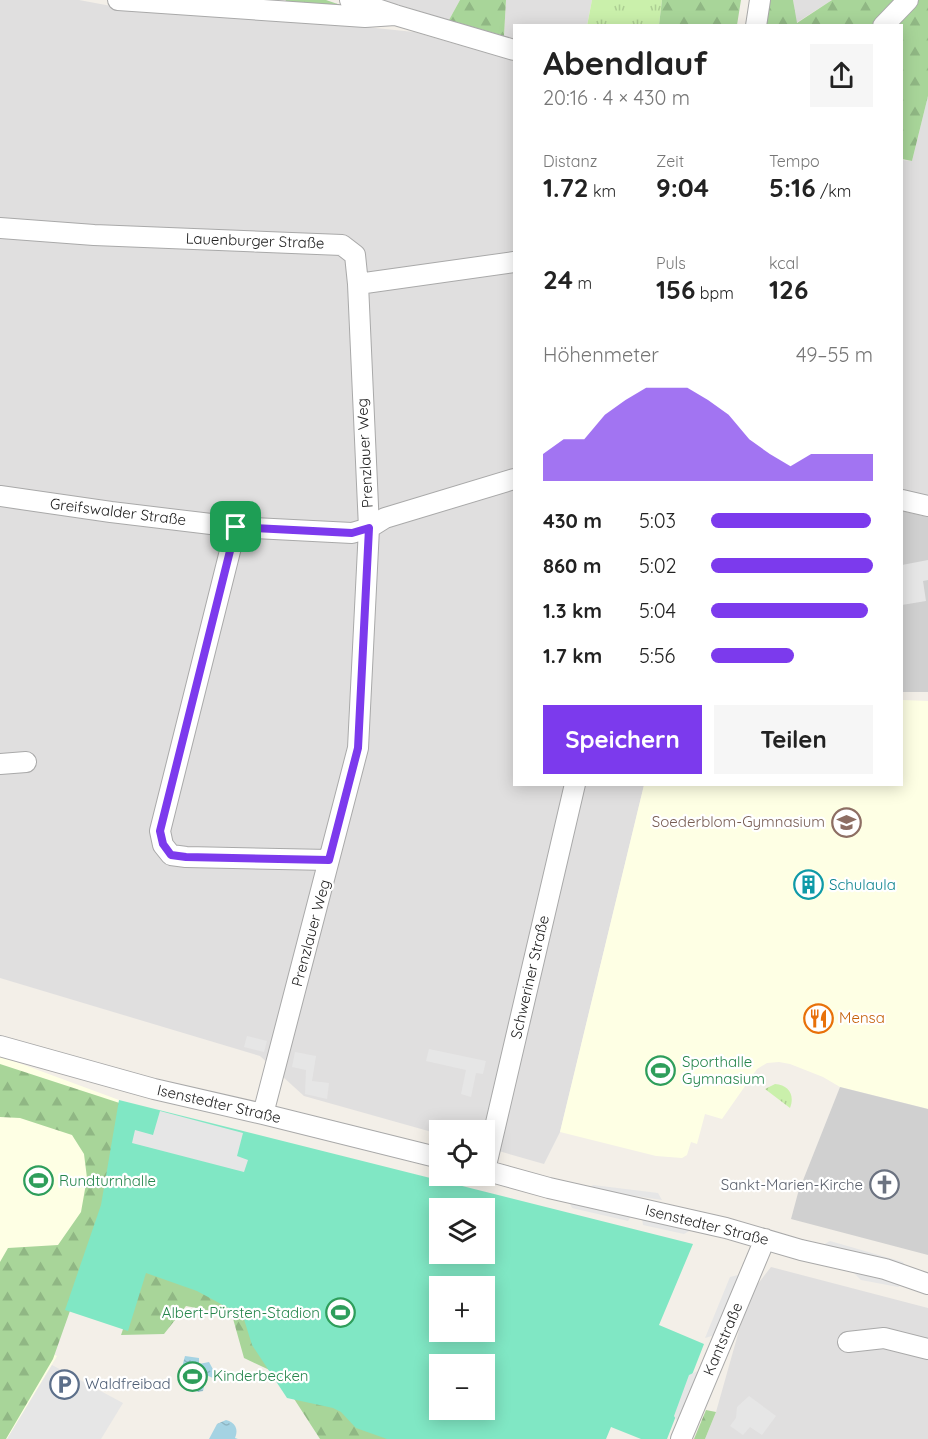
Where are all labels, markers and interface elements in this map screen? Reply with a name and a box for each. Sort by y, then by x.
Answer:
text: Abendlauf [543,42,708,83]
button: share [810,44,873,107]
text: 20:16 · 4 × 430 m [543,85,690,110]
text: Distanz [543,151,597,171]
text: Zeit [656,151,684,171]
text: Tempo [769,151,820,171]
text: 1.72 [543,171,589,204]
text: 9:04 [656,171,709,204]
text: 5:16 [769,171,816,204]
text: km [589,181,616,201]
text: /km [816,181,851,201]
street label: Lauenburger Straße [185,229,325,252]
text: Puls [656,253,686,273]
text: kcal [769,253,799,273]
text: 24 [543,263,573,296]
text: m [573,273,592,293]
text: 156 [656,273,695,306]
text: 126 [769,273,808,306]
text: bpm [695,283,734,303]
text: Höhenmeter [543,342,659,367]
text: 49–55 m [796,342,873,367]
street label: Prenzlauer Weg [352,398,377,508]
street label: Greifswalder Straße [49,494,187,529]
pin [210,501,261,552]
text: 430 m [543,508,602,533]
text: 5:03 [639,508,676,533]
icon: arrive [219,510,252,543]
text: 860 m [543,553,601,578]
text: 5:02 [639,553,677,578]
text: 1.3 km [543,598,602,623]
text: 5:04 [639,598,676,623]
text: 1.7 km [543,643,602,668]
text: 5:56 [639,643,675,668]
button: Speichern [543,705,702,774]
button: Teilen [714,705,873,774]
school or university icon: Soederblom-Gymnasium [830,806,862,838]
place label: Soederblom-Gymnasium [652,812,825,831]
building icon: Schulaula [792,869,824,901]
place label: Schulaula [829,875,896,894]
street label: Prenzlauer Weg [287,877,334,988]
street label: Schweriner Straße [506,913,553,1041]
restaurant icon: Mensa [802,1002,834,1034]
place label: Mensa [839,1008,885,1027]
place label: Sporthalle Gymnasium [682,1052,765,1088]
sports icon: Sporthalle Gymnasium [645,1055,677,1087]
street label: Isenstedter Straße [155,1080,283,1127]
map controls [429,1120,495,1420]
button: locate [429,1120,495,1186]
sports icon: Rundturnhalle [22,1165,54,1197]
church icon: Sankt-Marien-Kirche [868,1169,900,1201]
place label: Rundturnhalle [59,1171,156,1190]
place label: Sankt-Marien-Kirche [721,1175,863,1194]
button: layers [429,1198,495,1264]
street label: Isenstedter Straße [643,1200,771,1249]
button: + [429,1276,495,1342]
sports icon: Albert-Pürsten-Stadion [325,1297,357,1329]
street label: Kantstraße [699,1299,746,1378]
place label: Albert-Pürsten-Stadion [162,1303,320,1322]
button: − [429,1354,495,1420]
sports icon: Kinderbecken [176,1360,208,1392]
place label: Kinderbecken [213,1366,309,1385]
parking icon: Waldfreibad [48,1368,80,1400]
place label: Waldfreibad [85,1374,171,1393]

